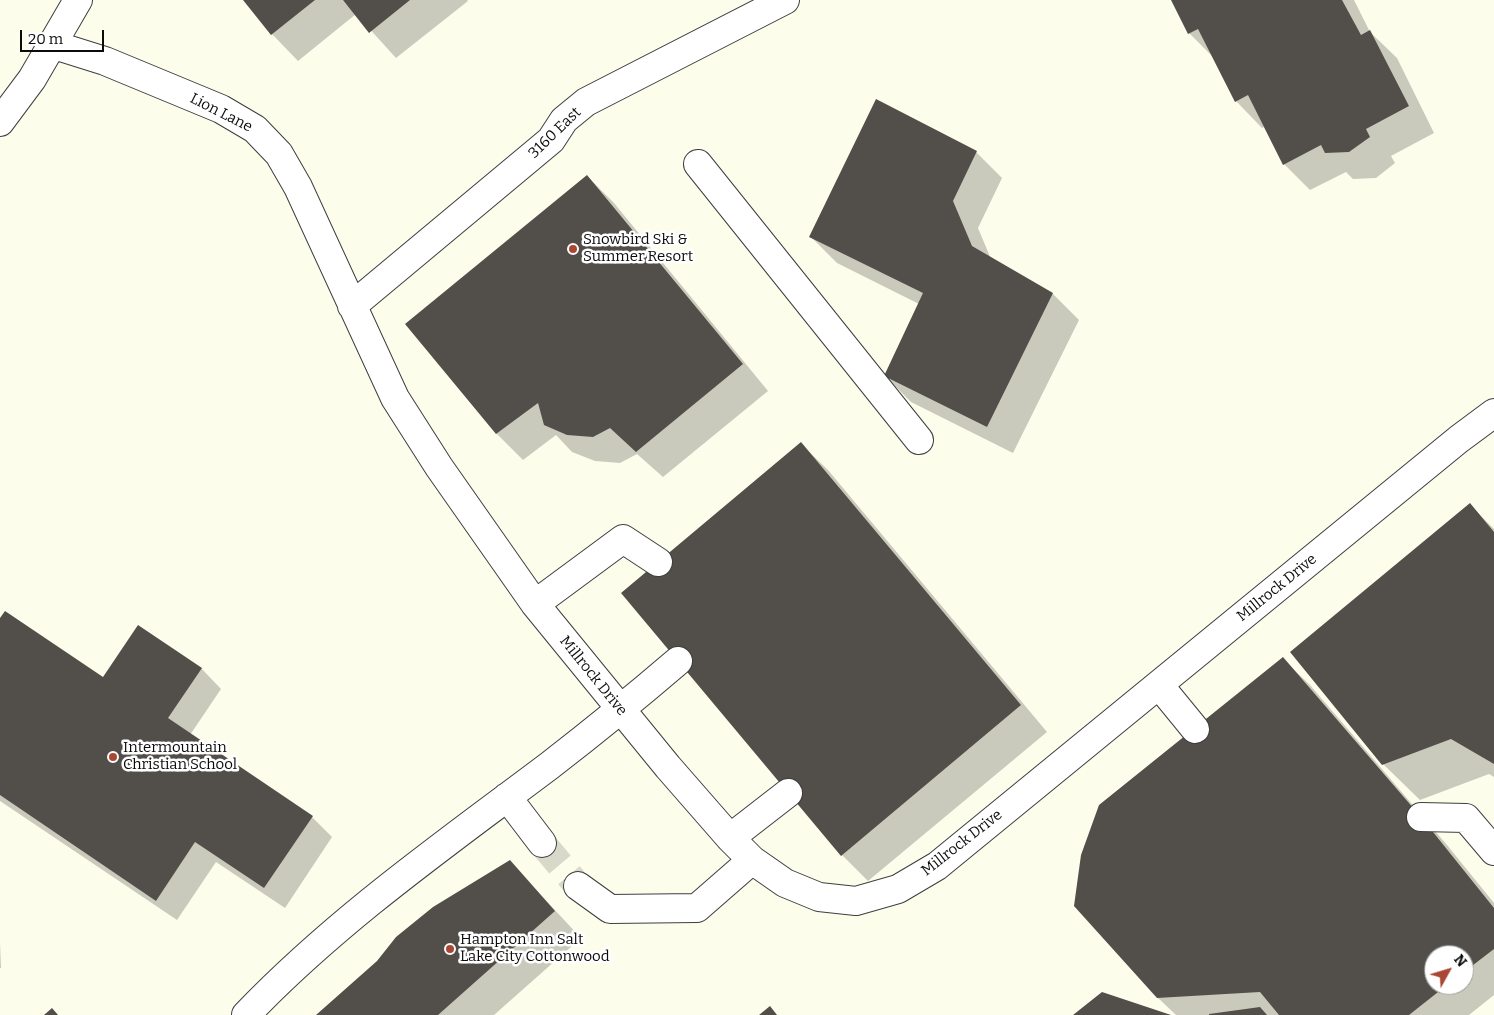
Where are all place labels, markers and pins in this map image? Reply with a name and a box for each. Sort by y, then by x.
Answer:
place label: Snowbird Ski & Summer Resort [583,231,693,266]
marker: Snowbird Ski & Summer Resort [567,243,579,255]
place label: Intermountain Christian School [123,739,237,774]
marker: Intermountain Christian School [107,751,119,763]
place label: Hampton Inn Salt Lake City Cottonwood [460,931,610,966]
marker: Hampton Inn Salt Lake City Cottonwood [444,943,456,955]

